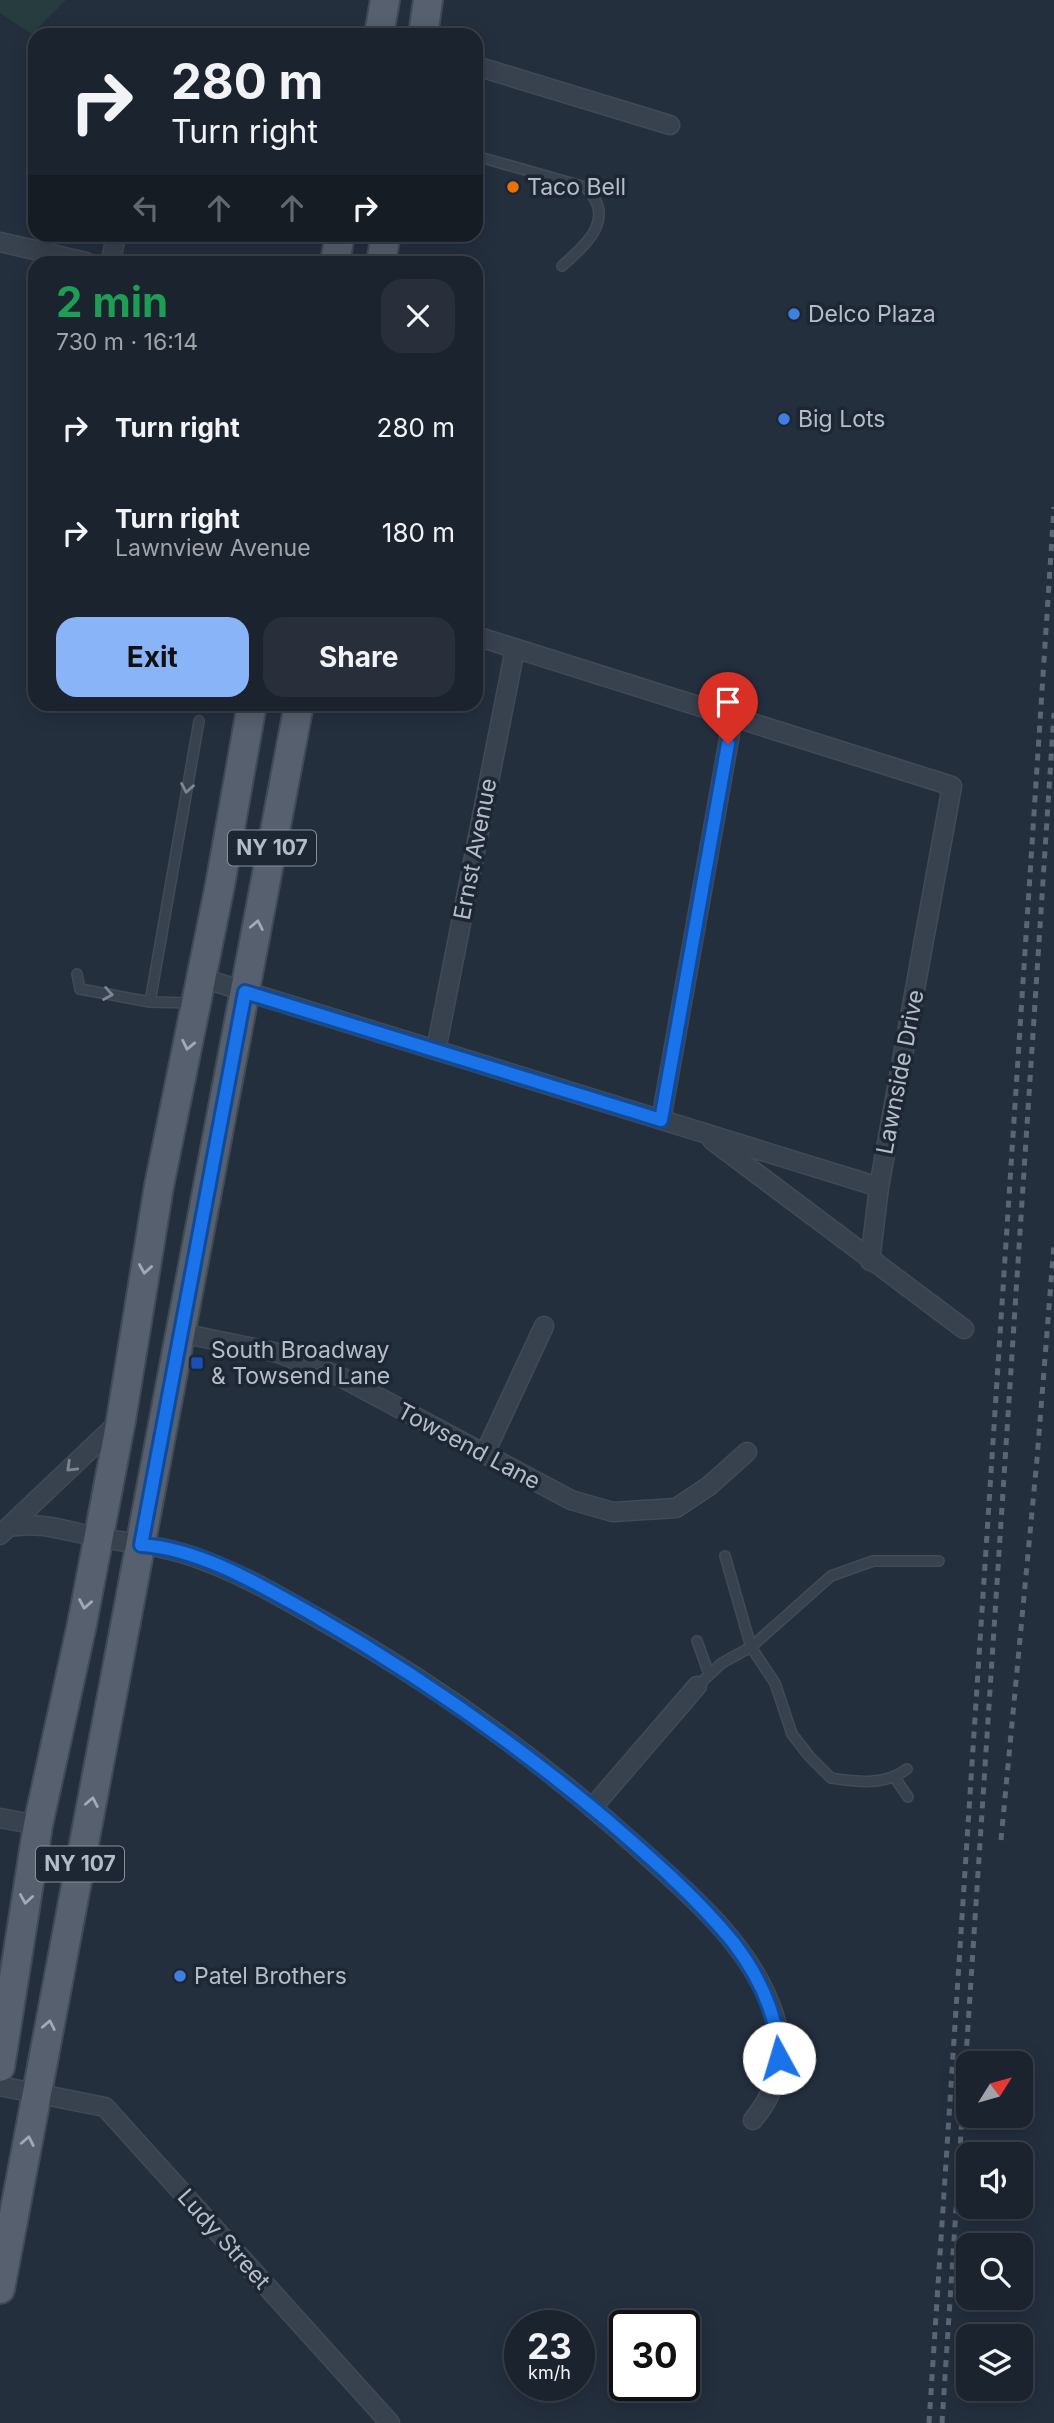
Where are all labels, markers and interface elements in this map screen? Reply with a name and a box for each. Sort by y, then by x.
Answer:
text: 280 m [171,52,323,111]
icon: right [56,56,147,147]
text: Turn right [171,112,318,151]
place label: Taco Bell [527,173,626,201]
marker: Taco Bell [505,179,521,195]
icon: left [127,189,165,227]
icon: ahead [200,189,238,227]
icon: ahead [273,189,311,227]
icon: right [346,189,384,227]
text: 2 min [56,276,168,327]
button: close [381,279,455,353]
place label: Delco Plaza [808,300,936,328]
marker: Delco Plaza [786,306,802,322]
text: 730 m · 16:14 [56,328,198,356]
place label: Big Lots [798,405,885,433]
icon: right [56,409,94,447]
marker: Big Lots [776,411,792,427]
text: Turn right [115,412,240,443]
text: 280 m [377,412,455,443]
text: Turn right [115,503,240,534]
icon: right [56,514,94,552]
text: 180 m [382,517,455,548]
text: Lawnview Avenue [115,534,311,562]
button: Exit [56,617,249,697]
button: Share [263,617,455,697]
pin [698,672,758,744]
icon: arrive [709,683,747,721]
street label: Ernst Avenue [448,776,502,922]
one-way arrow [180,782,195,794]
road number: NY 107 [228,830,316,866]
one-way arrow [249,919,264,931]
one-way arrow [102,986,113,1001]
street label: Lawnside Drive [870,987,930,1157]
one-way arrow [182,1039,197,1051]
one-way arrow [138,1263,153,1274]
place label: South Broadway & Towsend Lane [211,1336,390,1390]
marker: South Broadway & Towsend Lane [189,1355,205,1371]
street label: Towsend Lane [393,1397,545,1495]
one-way arrow [66,1459,79,1472]
one-way arrow [78,1598,93,1610]
one-way arrow [84,1796,99,1808]
road number: NY 107 [36,1846,124,1882]
one-way arrow [19,1894,34,1905]
place label: Patel Brothers [194,1962,347,1990]
marker: Patel Brothers [172,1968,188,1984]
one-way arrow [40,2019,55,2031]
position arrow [742,2021,816,2095]
north arrow [956,2051,1032,2128]
map controls [956,2051,1033,2401]
one-way arrow [19,2135,34,2147]
button: sound [956,2142,1033,2219]
street label: Ludy Street [172,2183,277,2295]
button: search [956,2233,1033,2310]
speed limit sign: 30 [609,2310,700,2401]
button: layers [956,2324,1033,2401]
text: 23 [527,2325,572,2367]
text: km/h [528,2362,571,2383]

